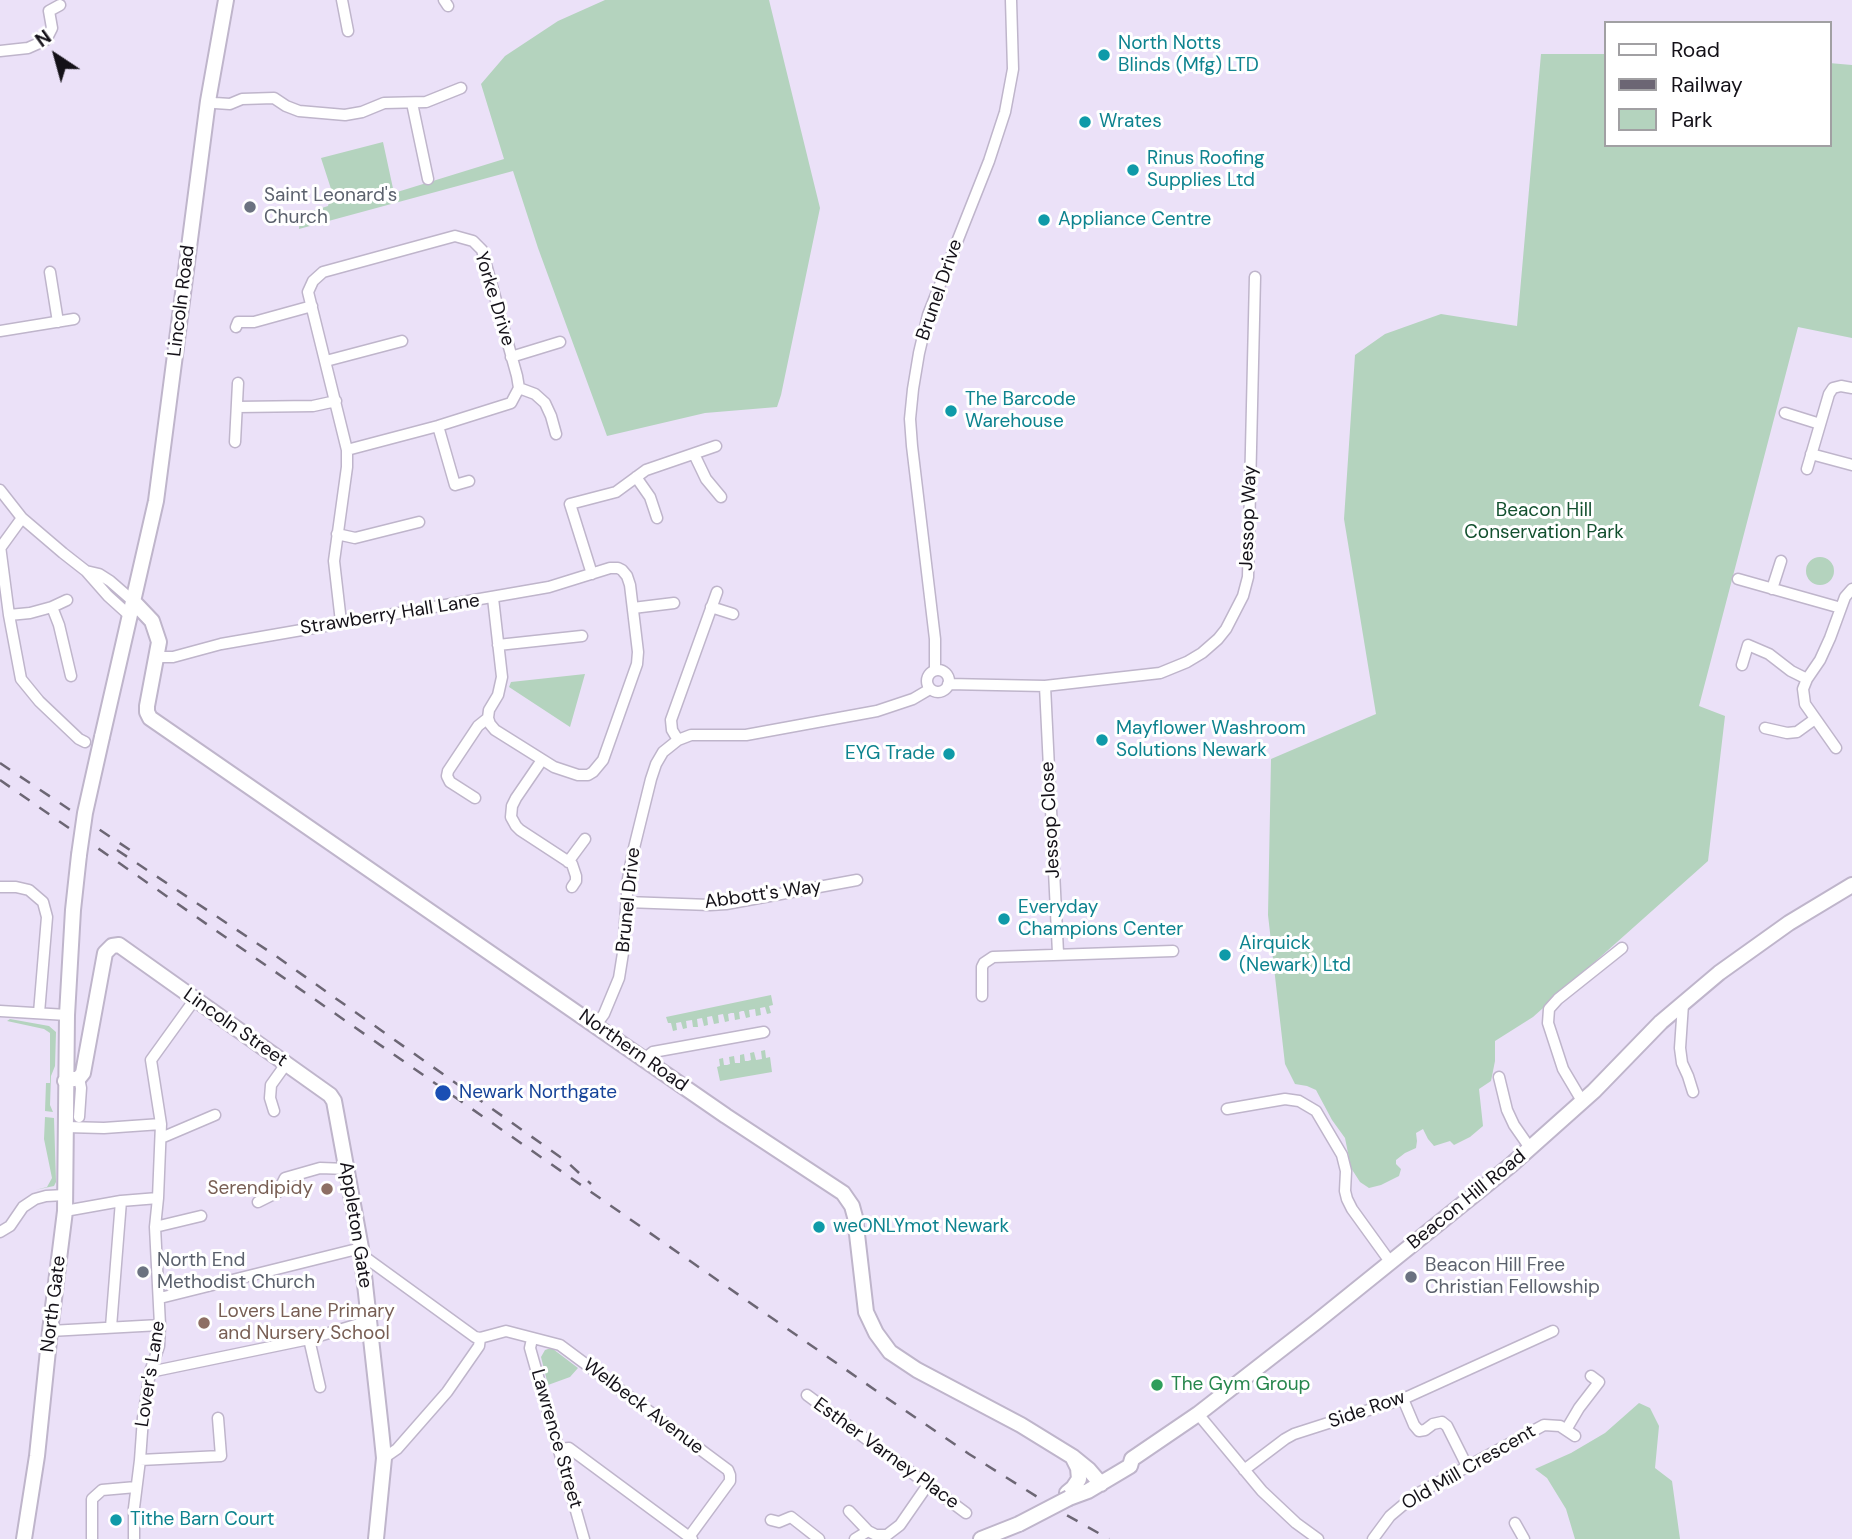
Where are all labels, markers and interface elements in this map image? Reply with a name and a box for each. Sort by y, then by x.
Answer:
north arrow [21,21,91,91]
legend [1604,21,1831,147]
text: N [30,24,56,53]
place label: North Notts Blinds (Mfg) LTD [1118,33,1259,77]
text: Road [1671,36,1720,64]
marker: North Notts Blinds (Mfg) LTD [1096,47,1112,63]
text: Railway [1671,71,1743,99]
text: Park [1671,106,1712,134]
place label: Wrates [1099,111,1162,133]
marker: Wrates [1077,114,1093,130]
place label: Rinus Roofing Supplies Ltd [1147,148,1265,192]
marker: Rinus Roofing Supplies Ltd [1125,162,1141,178]
place label: Saint Leonard's Church [264,185,397,229]
marker: Saint Leonard's Church [242,199,258,215]
place label: Appliance Centre [1058,209,1211,231]
marker: Appliance Centre [1036,212,1052,228]
street label: Brunel Drive [912,236,968,344]
street label: Lincoln Road [164,244,200,358]
street label: Yorke Drive [469,249,519,349]
place label: The Barcode Warehouse [965,389,1076,433]
marker: The Barcode Warehouse [943,403,959,419]
street label: Jessop Way [1236,465,1262,571]
park label: Beacon Hill Conservation Park [1464,500,1624,544]
street label: Strawberry Hall Lane [299,590,481,640]
place label: Mayflower Washroom Solutions Newark [1116,718,1306,762]
marker: Mayflower Washroom Solutions Newark [1094,732,1110,748]
place label: EYG Trade [845,743,935,765]
marker: EYG Trade [941,746,957,762]
street label: Jessop Close [1037,761,1065,879]
street label: Brunel Drive [612,846,646,954]
street label: Abbott's Way [703,876,823,914]
place label: Everyday Champions Center [1018,897,1183,941]
marker: Everyday Champions Center [996,911,1012,927]
place label: Airquick (Newark) Ltd [1239,933,1351,977]
marker: Airquick (Newark) Ltd [1217,947,1233,963]
street label: Lincoln Street [179,984,291,1072]
street label: Northern Road [574,1005,692,1097]
place label: Newark Northgate [459,1082,617,1104]
marker: Newark Northgate [433,1083,453,1103]
street label: Beacon Hill Road [1403,1145,1531,1255]
street label: Appleton Gate [334,1160,376,1290]
place label: Serendipidy [207,1178,313,1200]
marker: Serendipidy [319,1181,335,1197]
place label: weONLYmot Newark [833,1216,1009,1238]
marker: weONLYmot Newark [811,1219,827,1235]
place label: North End Methodist Church [157,1250,315,1294]
street label: North Gate [37,1254,71,1354]
place label: Beacon Hill Free Christian Fellowship [1425,1255,1600,1299]
marker: North End Methodist Church [135,1264,151,1280]
marker: Beacon Hill Free Christian Fellowship [1403,1269,1419,1285]
place label: Lovers Lane Primary and Nursery School [218,1301,395,1345]
marker: Lovers Lane Primary and Nursery School [196,1315,212,1331]
street label: Lover's Lane [131,1319,171,1429]
street label: Welbeck Avenue [578,1354,708,1460]
street label: Lawrence Street [525,1367,587,1511]
place label: The Gym Group [1171,1374,1310,1396]
marker: The Gym Group [1149,1377,1165,1393]
street label: Side Row [1326,1386,1408,1434]
street label: Esther Varney Place [809,1394,963,1514]
street label: Old Mill Crescent [1398,1420,1540,1516]
place label: Tithe Barn Court [130,1509,274,1531]
marker: Tithe Barn Court [108,1512,124,1528]

